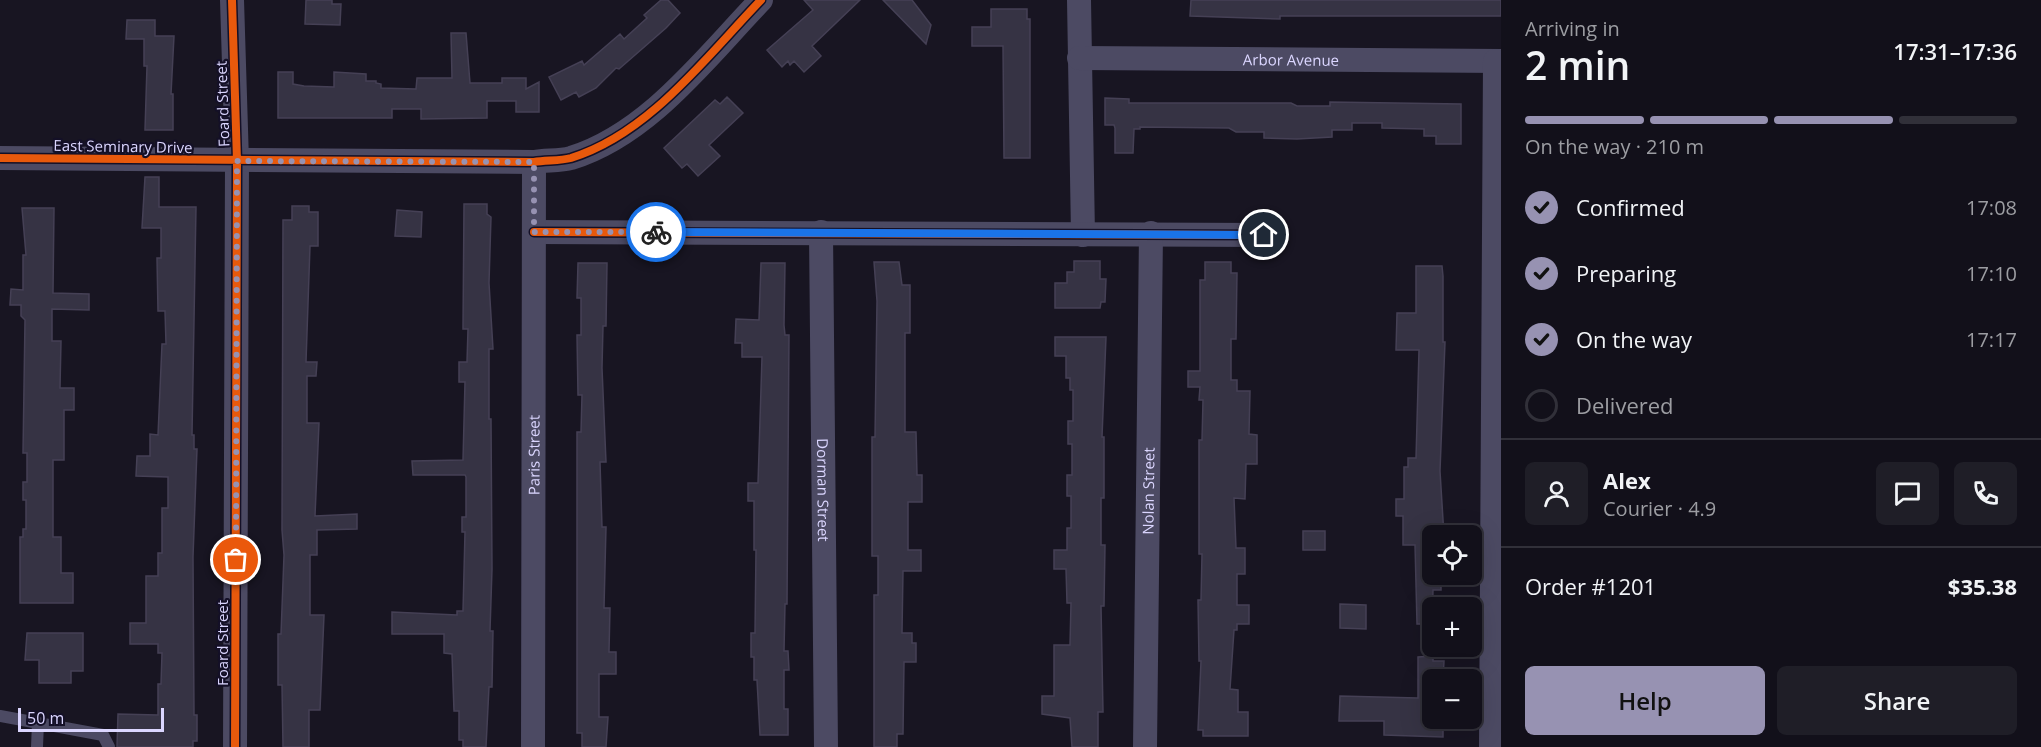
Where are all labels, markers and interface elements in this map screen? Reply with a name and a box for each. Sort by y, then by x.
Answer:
text: Arriving in [1525,15,1620,42]
text: 17:31–17:36 [1893,36,2017,66]
text: 2 min [1525,38,1630,91]
street label: Arbor Avenue [1243,49,1339,70]
street label: Foard Street [211,61,233,147]
text: On the way · 210 m [1525,133,1704,160]
street label: East Seminary Drive [53,135,193,157]
icon: check [1525,191,1558,224]
text: Confirmed [1576,192,1685,222]
text: 17:08 [1966,194,2017,221]
courier [626,202,686,262]
pin [1238,209,1289,260]
icon: bike [640,216,673,249]
icon: home [1247,218,1280,251]
icon: check [1525,257,1558,290]
text: Preparing [1576,258,1676,288]
text: 17:10 [1966,260,2017,287]
icon: check [1525,323,1558,356]
text: On the way [1576,324,1692,354]
text: 17:17 [1966,326,2017,353]
text: Delivered [1576,390,1674,420]
street label: Paris Street [523,415,544,495]
street label: Dorman Street [813,438,834,542]
street label: Nolan Street [1137,447,1158,535]
button: person [1525,462,1588,525]
button: chat [1876,462,1939,525]
button: phone [1954,462,2017,525]
text: Alex [1603,465,1651,495]
text: Courier · 4.9 [1603,495,1716,522]
map controls [1422,525,1482,729]
button: locate [1422,525,1482,585]
pin [210,534,261,585]
icon: bag [219,543,252,576]
text: Order #1201 [1525,571,1656,601]
text: $35.38 [1948,571,2017,601]
button: + [1422,597,1482,657]
street label: Foard Street [212,600,232,686]
button: Help [1525,666,1765,735]
button: Share [1777,666,2017,735]
button: − [1422,669,1482,729]
scale bar [18,705,164,732]
text: 50 m [27,707,64,729]

